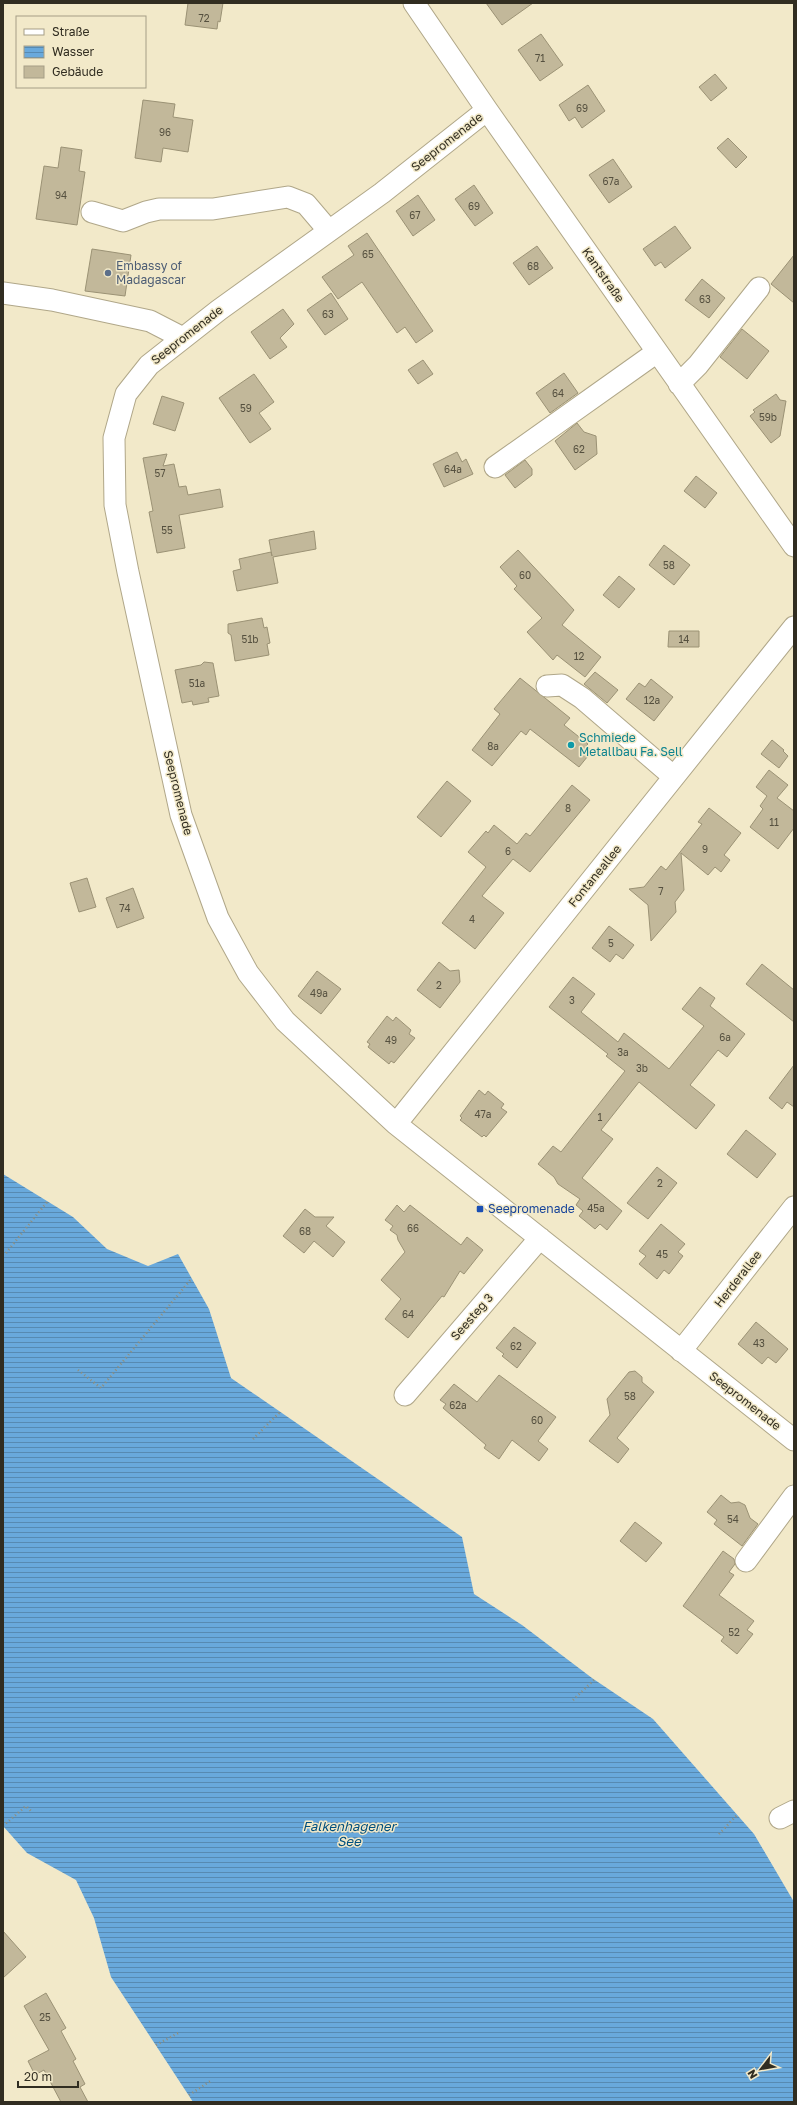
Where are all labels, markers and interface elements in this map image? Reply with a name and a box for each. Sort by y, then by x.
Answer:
house number: 72 [198,12,210,24]
legend [16,16,146,88]
text: Straße [52,24,90,39]
text: Wasser [52,44,95,59]
house number: 71 [535,52,545,64]
text: Gebäude [52,64,103,79]
house number: 69 [576,102,588,114]
street label: Seepromenade [408,109,486,174]
house number: 96 [159,126,171,138]
house number: 67a [603,175,620,187]
house number: 94 [55,189,67,201]
house number: 69 [468,200,480,212]
house number: 67 [409,209,421,221]
street label: Kantstraße [579,244,628,305]
house number: 65 [362,248,374,260]
place label: Embassy of Madagascar [116,258,186,287]
house number: 68 [527,260,539,272]
marker: Embassy of Madagascar [103,268,113,278]
house number: 63 [699,293,711,305]
street label: Seepromenade [148,302,226,367]
house number: 63 [322,308,334,320]
house number: 64 [552,387,564,399]
house number: 59 [240,402,252,414]
house number: 59b [759,411,777,423]
house number: 62 [573,443,585,455]
house number: 64a [444,463,462,475]
house number: 57 [154,467,166,479]
house number: 55 [161,524,173,536]
house number: 58 [663,559,675,571]
house number: 60 [519,569,531,581]
house number: 51b [242,633,258,645]
house number: 14 [679,633,689,645]
house number: 12 [574,650,585,662]
house number: 51a [189,677,205,689]
house number: 12a [644,694,660,706]
place label: Schmiede Metallbau Fa. Sell [579,730,683,759]
house number: 8a [487,740,499,752]
marker: Schmiede Metallbau Fa. Sell [566,740,576,750]
street label: Seepromenade [161,749,196,837]
house number: 8 [565,802,571,814]
house number: 11 [769,816,779,828]
street label: Fontaneallee [565,842,624,910]
house number: 9 [702,843,708,855]
house number: 6 [505,845,511,857]
house number: 7 [658,885,664,897]
house number: 74 [119,902,131,914]
house number: 4 [469,913,475,925]
house number: 5 [608,937,614,949]
house number: 2 [436,979,442,991]
house number: 49a [310,987,328,999]
house number: 3 [569,994,575,1006]
house number: 6a [719,1031,731,1043]
house number: 49 [385,1034,397,1046]
house number: 3a [617,1046,629,1058]
house number: 3b [636,1062,648,1074]
house number: 47a [474,1108,492,1120]
house number: 1 [598,1111,603,1123]
house number: 2 [657,1177,663,1189]
place label: Seepromenade [488,1201,575,1216]
house number: 45a [587,1202,605,1214]
marker: Seepromenade [475,1204,485,1214]
house number: 66 [407,1222,419,1234]
house number: 68 [299,1225,311,1237]
street label: Herderallee [711,1247,764,1310]
house number: 45 [656,1248,668,1260]
street label: Seesteg 3 [447,1290,496,1343]
house number: 64 [402,1308,414,1320]
house number: 43 [753,1337,765,1349]
house number: 62 [510,1340,522,1352]
street label: Seepromenade [706,1368,784,1433]
house number: 58 [624,1390,636,1402]
house number: 62a [449,1399,467,1411]
house number: 60 [531,1414,543,1426]
house number: 54 [727,1513,739,1525]
house number: 52 [728,1626,740,1638]
water label: Falkenhagener See [302,1818,397,1849]
house number: 25 [39,2011,51,2023]
north arrow [741,2049,781,2089]
scale bar [18,2063,78,2089]
text: N [744,2067,760,2081]
text: 20 m [24,2069,52,2084]

